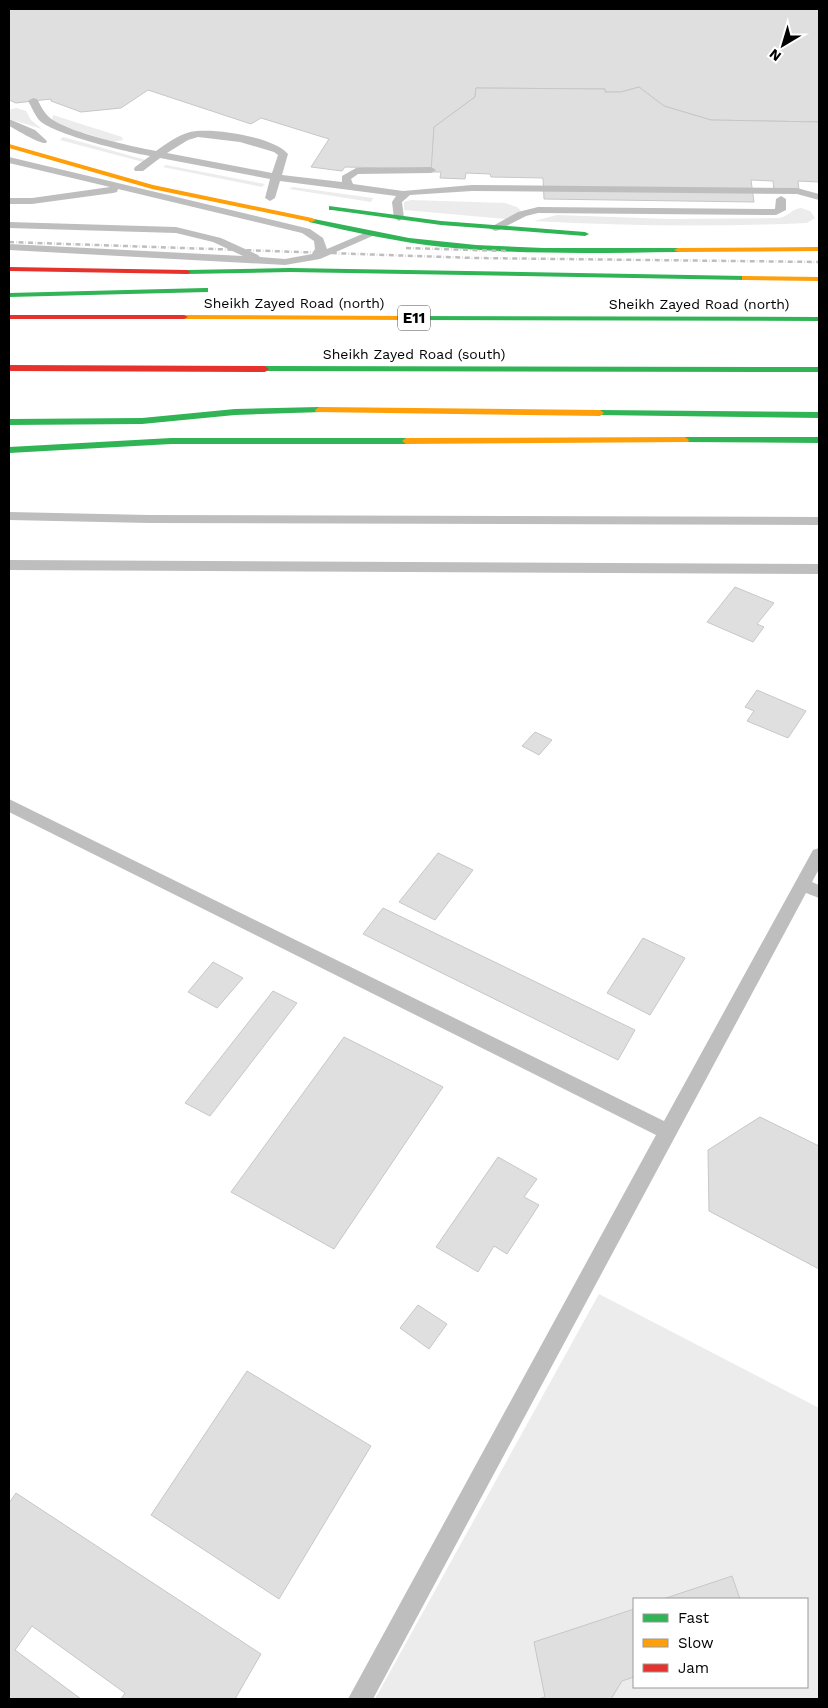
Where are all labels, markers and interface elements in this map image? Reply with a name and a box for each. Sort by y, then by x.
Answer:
north arrow [758,20,808,70]
text: N [766,46,784,65]
street label: Sheikh Zayed Road (north) [204,295,384,311]
street label: Sheikh Zayed Road (north) [609,296,789,312]
road number: E11 [398,306,430,330]
street label: Sheikh Zayed Road (south) [323,346,505,362]
legend [633,1598,808,1688]
text: Fast [678,1609,710,1627]
text: Slow [678,1634,714,1652]
text: Jam [678,1659,709,1677]

